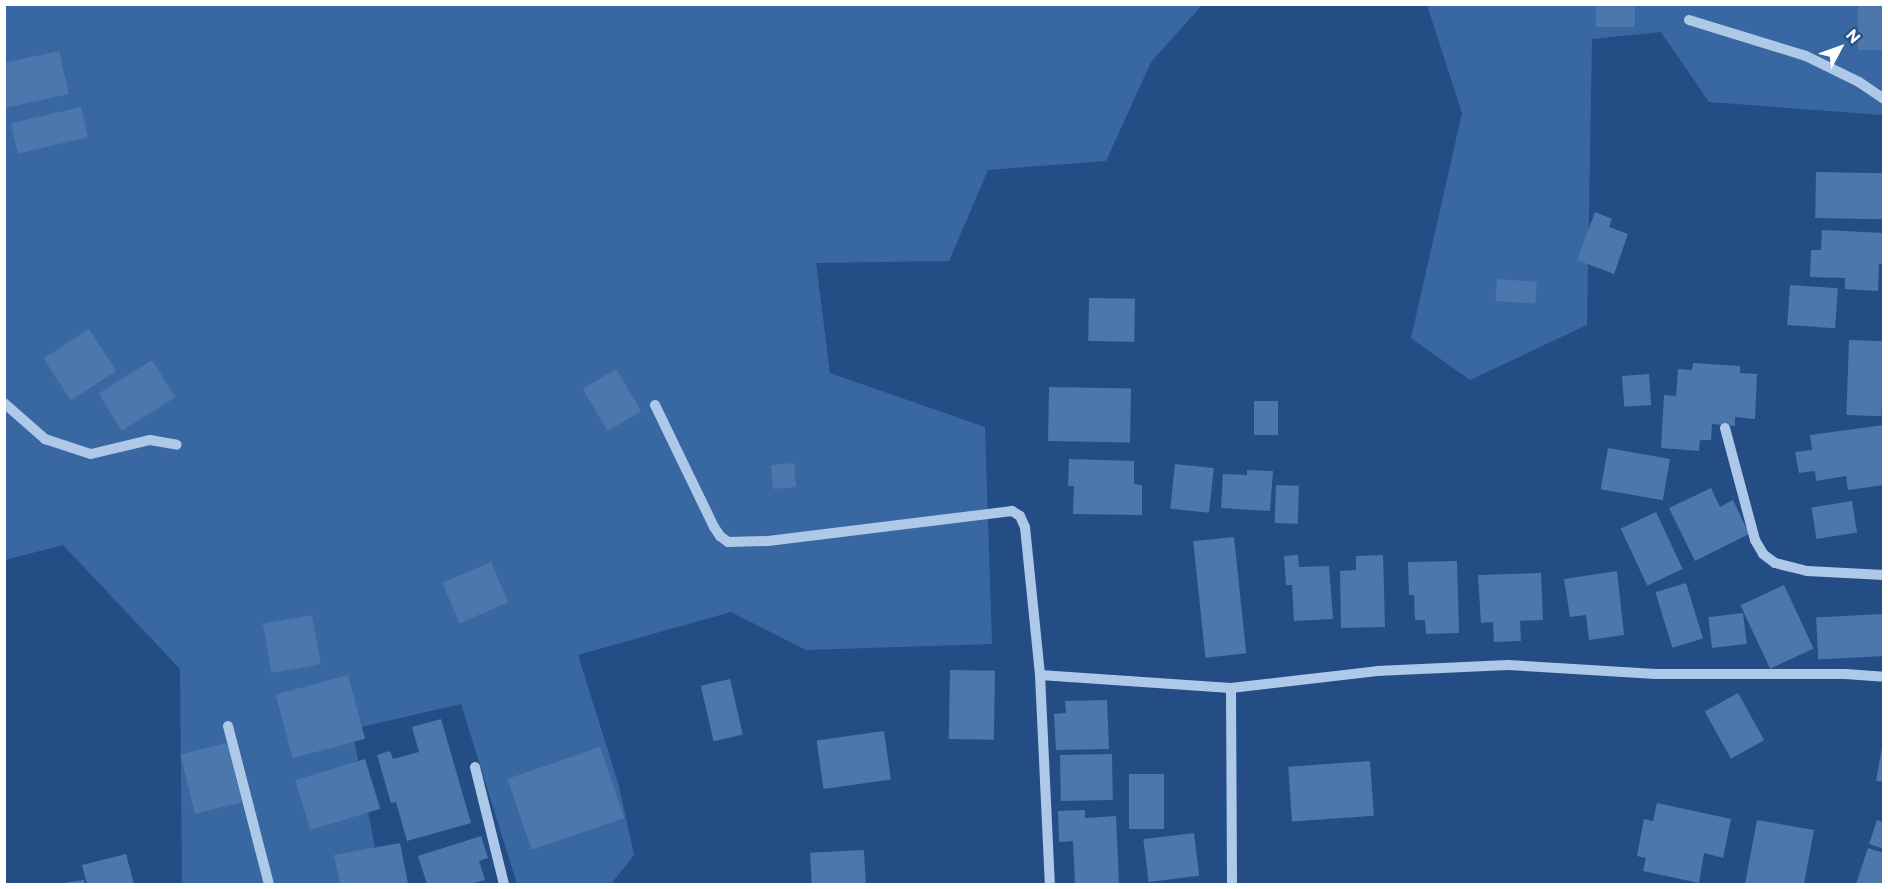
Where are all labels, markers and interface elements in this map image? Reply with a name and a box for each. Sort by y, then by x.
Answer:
north arrow [1810,18,1870,78]
text: N [1843,25,1865,47]

